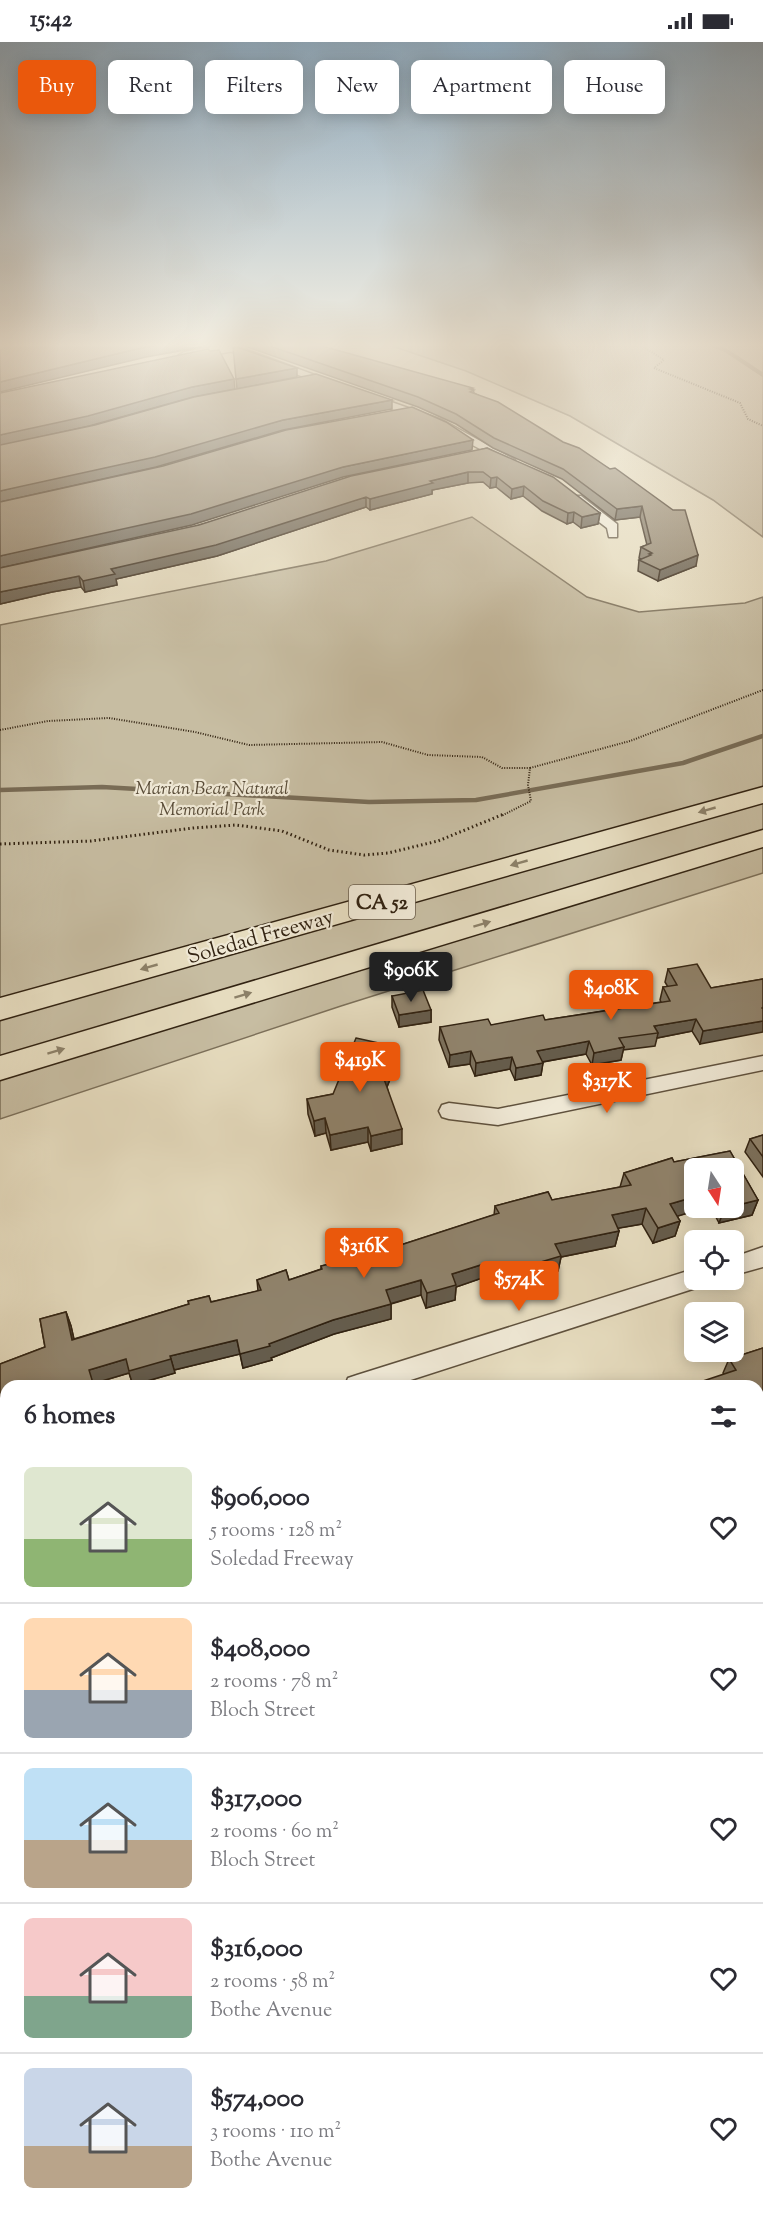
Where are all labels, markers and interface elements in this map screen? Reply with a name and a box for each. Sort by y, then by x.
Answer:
text: 15:42 [30,5,72,37]
chip: Buy [18,60,96,114]
chip: Rent [108,60,193,114]
chip: Filters [205,60,303,114]
chip: New [315,60,399,114]
chip: Apartment [411,60,552,114]
chip: House [564,60,665,114]
park label: Marian Bear Natural Memorial Park [135,777,289,824]
one-way arrow [698,806,716,816]
one-way arrow [510,859,528,868]
road number: CA 52 [349,885,415,919]
street label: Soledad Freeway [184,903,338,973]
one-way arrow [473,919,491,928]
pin: $906K [369,952,453,1003]
text: $906K [383,957,439,986]
one-way arrow [140,963,158,972]
pin: $408K [569,970,653,1021]
text: $408K [583,975,639,1004]
one-way arrow [234,990,252,999]
pin: $419K [318,1042,402,1093]
one-way arrow [47,1046,65,1055]
text: $419K [334,1047,386,1076]
pin: $317K [565,1063,649,1114]
text: $317K [582,1068,632,1097]
north arrow [684,1158,744,1218]
map controls [684,1158,744,1362]
pin: $316K [322,1228,406,1279]
button: locate [684,1230,744,1290]
text: $316K [339,1233,389,1262]
pin: $574K [477,1261,561,1312]
text: $574K [494,1266,544,1295]
button: layers [684,1302,744,1362]
text: 6 homes [24,1398,115,1435]
icon: filters [707,1400,740,1433]
text: $906,000 [210,1480,310,1517]
icon: home [72,1491,144,1563]
icon: heart [707,1511,740,1544]
text: 5 rooms · 128 m² [210,1517,342,1546]
text: Soledad Freeway [210,1546,354,1575]
text: $408,000 [210,1631,310,1668]
icon: home [72,1642,144,1714]
icon: heart [707,1662,740,1695]
text: 2 rooms · 78 m² [210,1668,339,1697]
text: Bloch Street [210,1697,315,1726]
text: $317,000 [210,1781,302,1818]
icon: home [72,1792,144,1864]
icon: heart [707,1812,740,1845]
text: 2 rooms · 60 m² [210,1818,339,1847]
text: Bloch Street [210,1847,315,1876]
text: $316,000 [210,1931,303,1968]
icon: home [72,1942,144,2014]
icon: heart [707,1962,740,1995]
text: 2 rooms · 58 m² [210,1968,335,1997]
text: Bothe Avenue [210,1997,332,2026]
text: $574,000 [210,2081,304,2118]
icon: home [72,2092,144,2164]
icon: heart [707,2112,740,2145]
text: 3 rooms · 110 m² [210,2118,341,2147]
text: Bothe Avenue [210,2147,332,2176]

